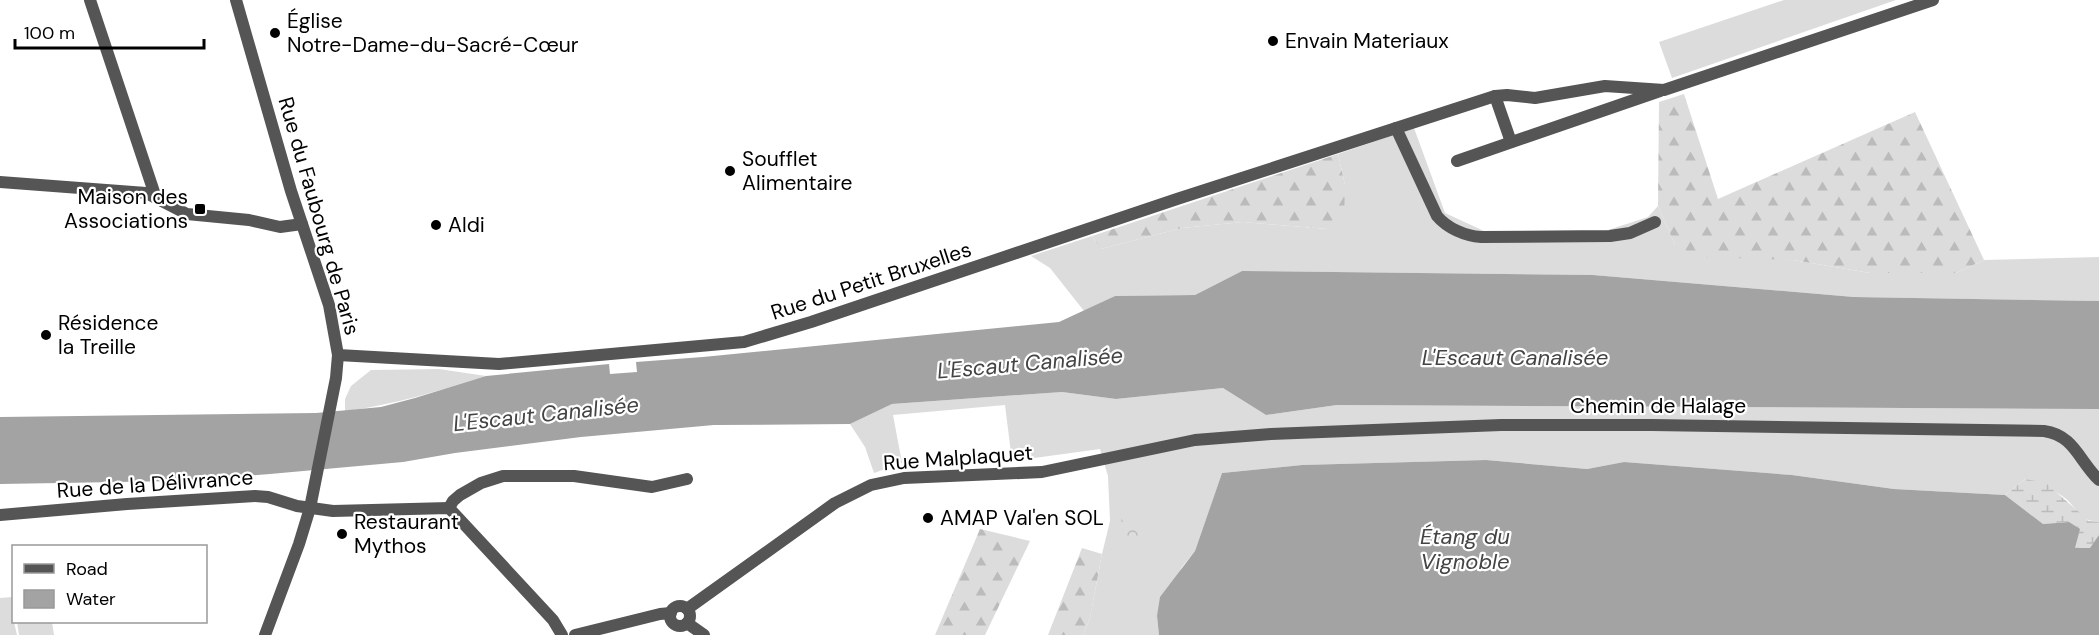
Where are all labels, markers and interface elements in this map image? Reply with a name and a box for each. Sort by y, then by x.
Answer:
place label: Église Notre-Dame-du-Sacré-Cœur [287,7,579,59]
scale bar [15,12,204,50]
text: 100 m [24,21,75,45]
marker: Église Notre-Dame-du-Sacré-Cœur [268,26,282,40]
place label: Envain Materiaux [1285,27,1449,55]
marker: Envain Materiaux [1266,34,1280,48]
street label: Rue du Faubourg de Paris [272,94,366,338]
place label: Soufflet Alimentaire [742,145,852,197]
marker: Soufflet Alimentaire [723,164,737,178]
place label: Maison des Associations [64,183,188,235]
marker: Maison des Associations [193,202,207,216]
place label: Aldi [448,211,485,239]
marker: Aldi [429,218,443,232]
street label: Rue du Petit Bruxelles [767,235,975,327]
place label: Résidence la Treille [58,309,159,361]
marker: Résidence la Treille [39,328,53,342]
water label: L'Escaut Canalisée [936,340,1124,386]
water label: L'Escaut Canalisée [1422,343,1608,372]
water label: L'Escaut Canalisée [452,390,640,438]
street label: Chemin de Halage [1570,392,1746,420]
street label: Rue Malplaquet [882,439,1034,477]
street label: Rue de la Délivrance [56,463,254,505]
place label: AMAP Val'en SOL [940,504,1104,532]
place label: Restaurant Mythos [354,508,459,560]
marker: AMAP Val'en SOL [921,511,935,525]
water label: Étang du Vignoble [1420,522,1510,576]
marker: Restaurant Mythos [335,527,349,541]
legend [12,545,207,623]
text: Road [66,557,108,581]
text: Water [66,587,116,611]

